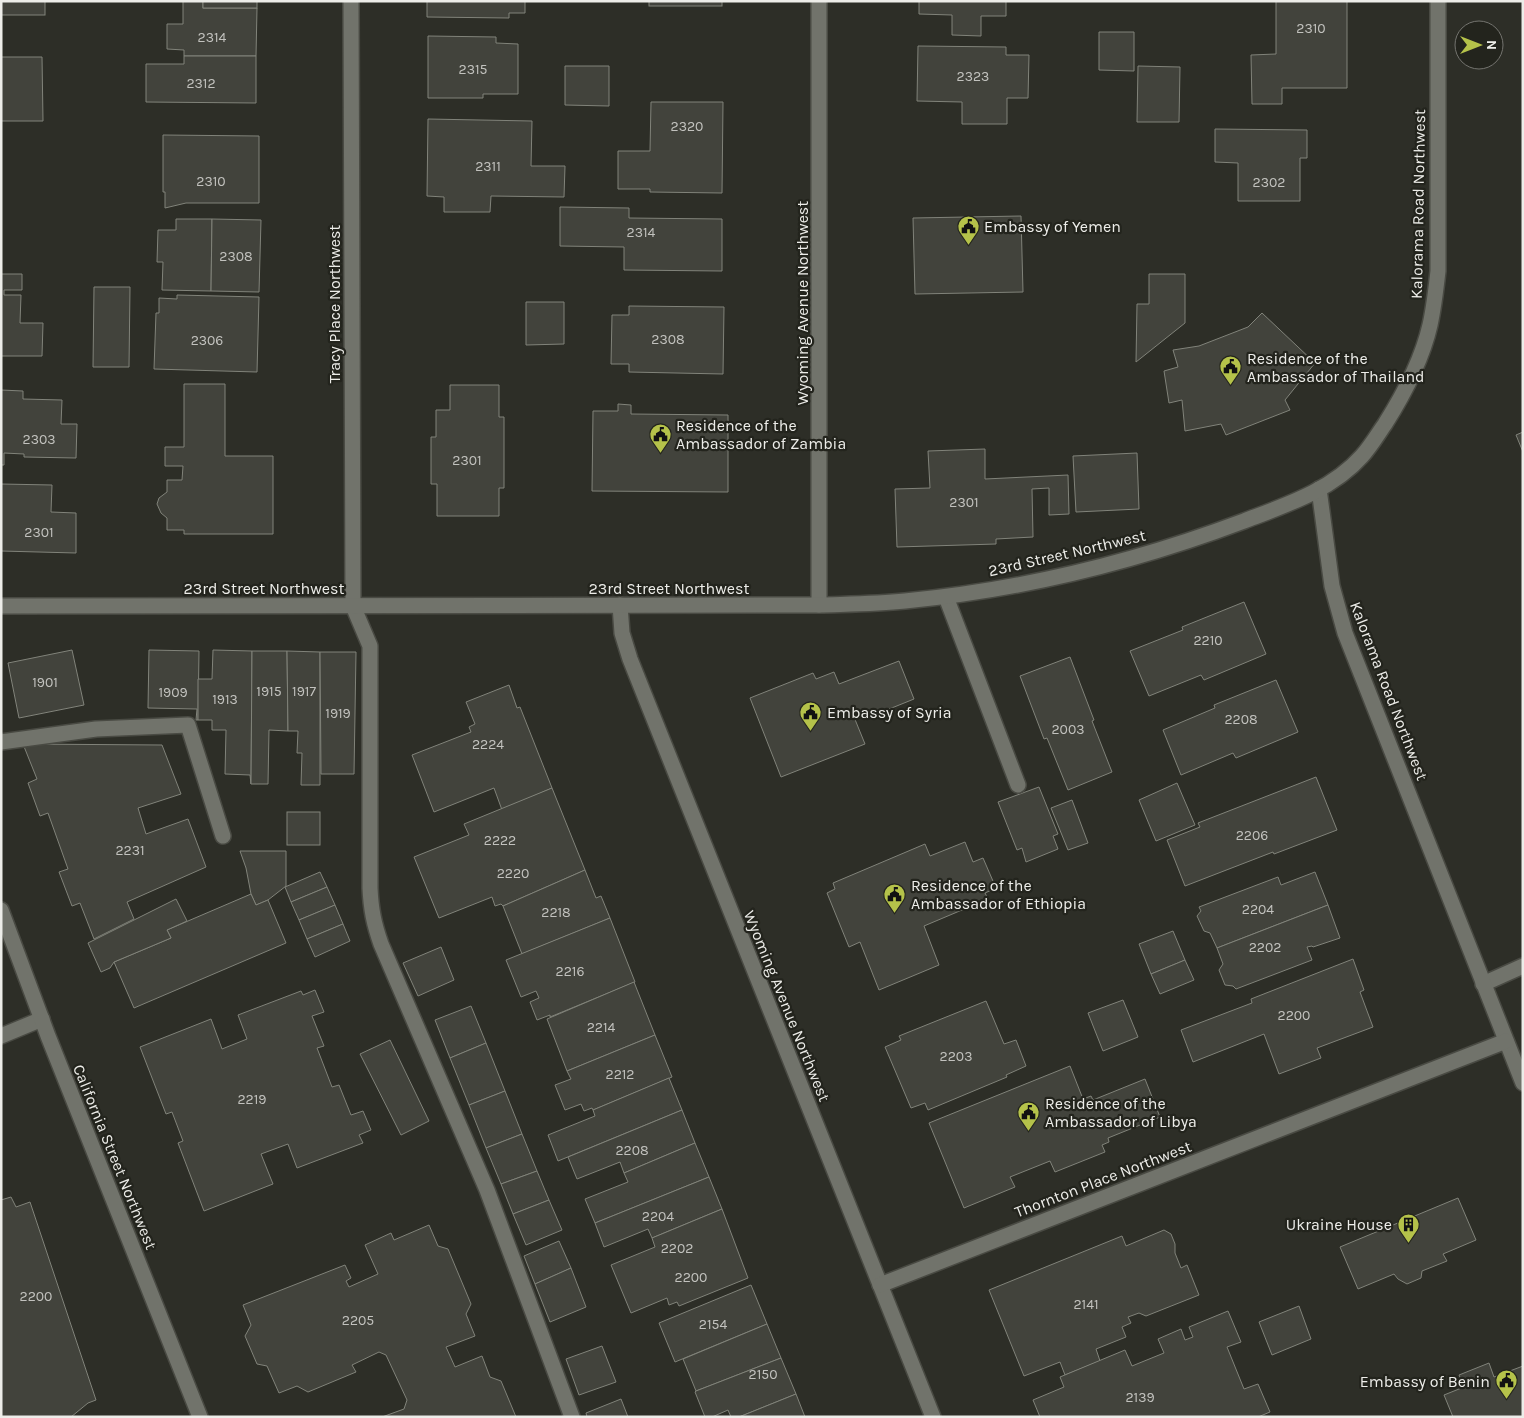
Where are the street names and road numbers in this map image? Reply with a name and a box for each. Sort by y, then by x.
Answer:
street label: Kalorama Road Northwest [1407,109,1429,299]
street label: Wyoming Avenue Northwest [793,201,812,405]
street label: Tracy Place Northwest [325,225,344,383]
street label: 23rd Street Northwest [986,526,1148,580]
street label: 23rd Street Northwest [184,579,344,598]
street label: 23rd Street Northwest [589,579,749,598]
street label: Kalorama Road Northwest [1346,599,1432,783]
street label: Wyoming Avenue Northwest [740,908,834,1104]
street label: California Street Northwest [69,1062,161,1252]
street label: Thornton Place Northwest [1012,1136,1194,1222]

